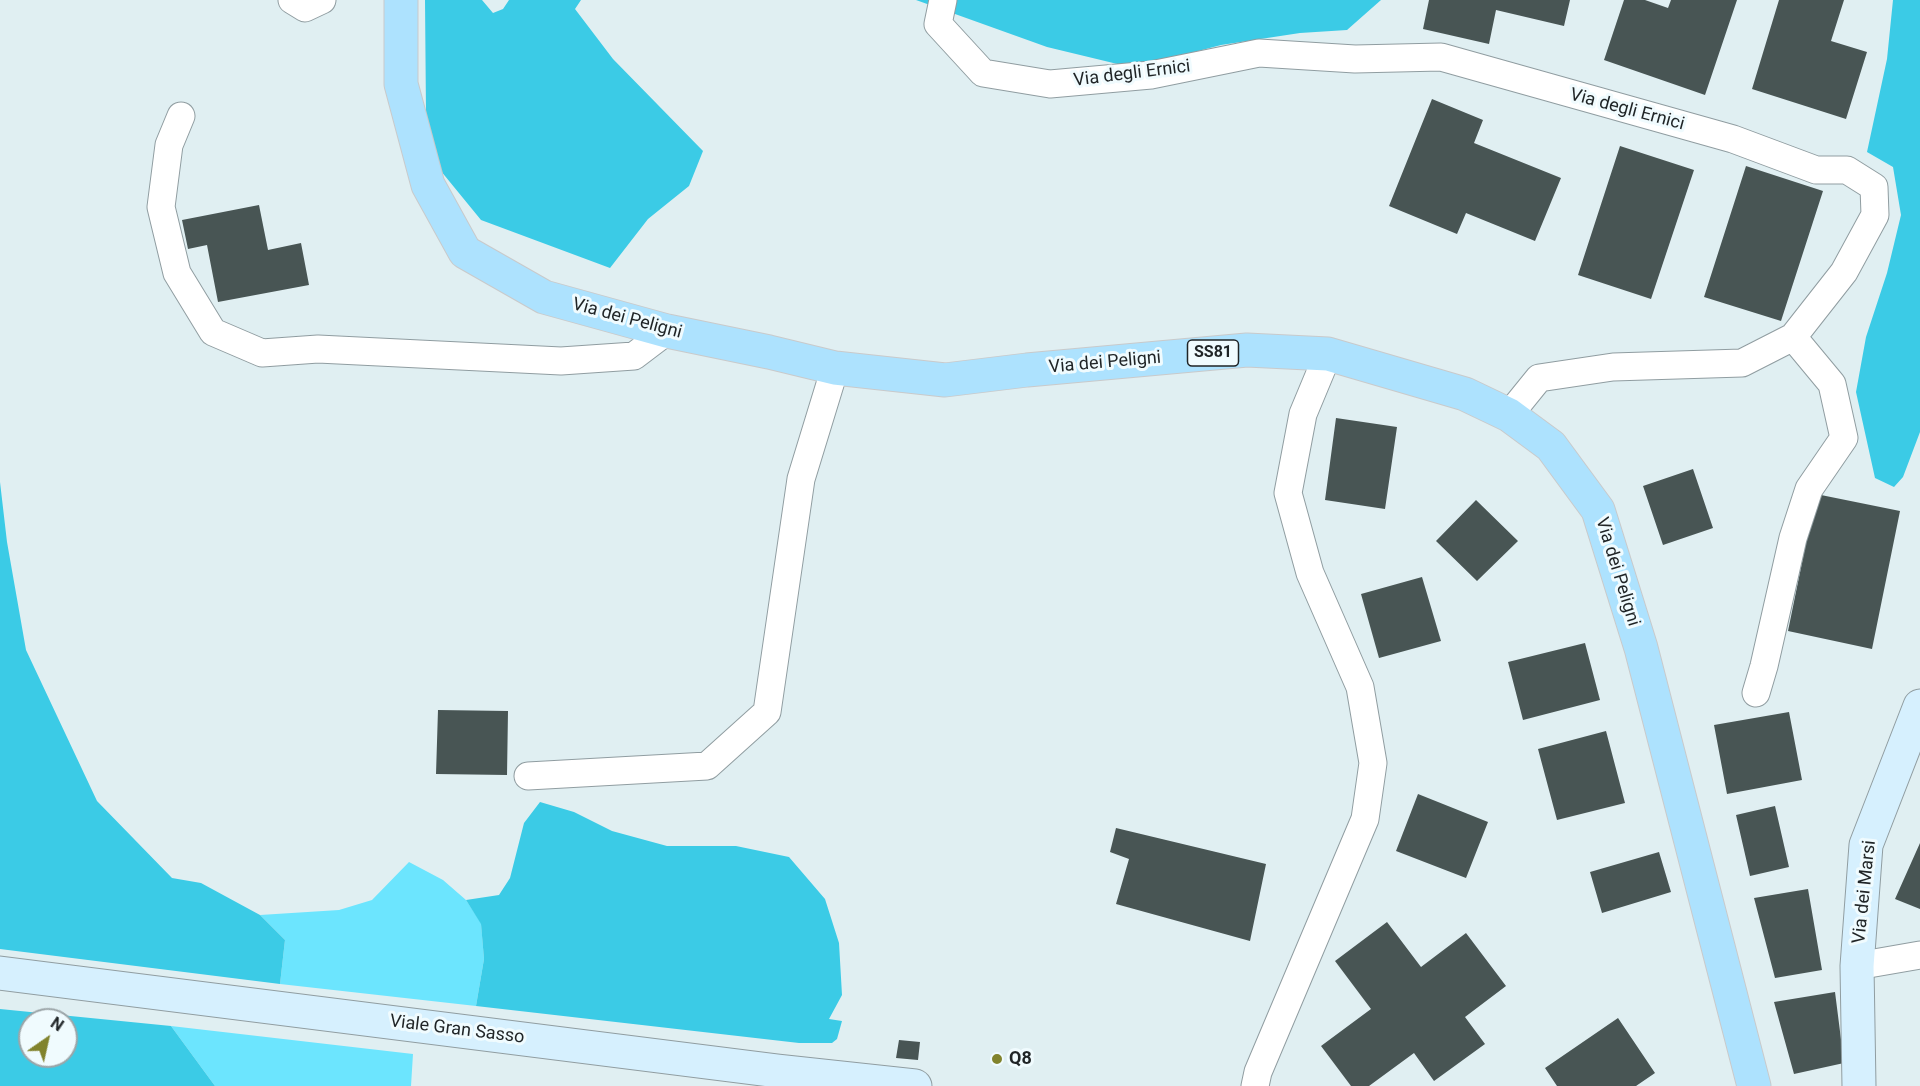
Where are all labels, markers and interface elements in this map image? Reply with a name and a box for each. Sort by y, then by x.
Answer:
street label: Via degli Ernici [1072,56,1192,92]
street label: Via degli Ernici [1567,84,1687,136]
street label: Via dei Peligni [570,294,684,344]
road number: SS81 [1188,340,1238,366]
street label: Via dei Peligni [1048,347,1162,379]
street label: Via dei Peligni [1590,515,1644,629]
street label: Via dei Marsi [1849,839,1881,945]
north arrow [18,1008,78,1068]
street label: Viale Gran Sasso [388,1011,526,1049]
text: N [47,1013,67,1035]
place label: Q8 [1009,1048,1032,1070]
marker: Q8 [990,1052,1004,1066]

